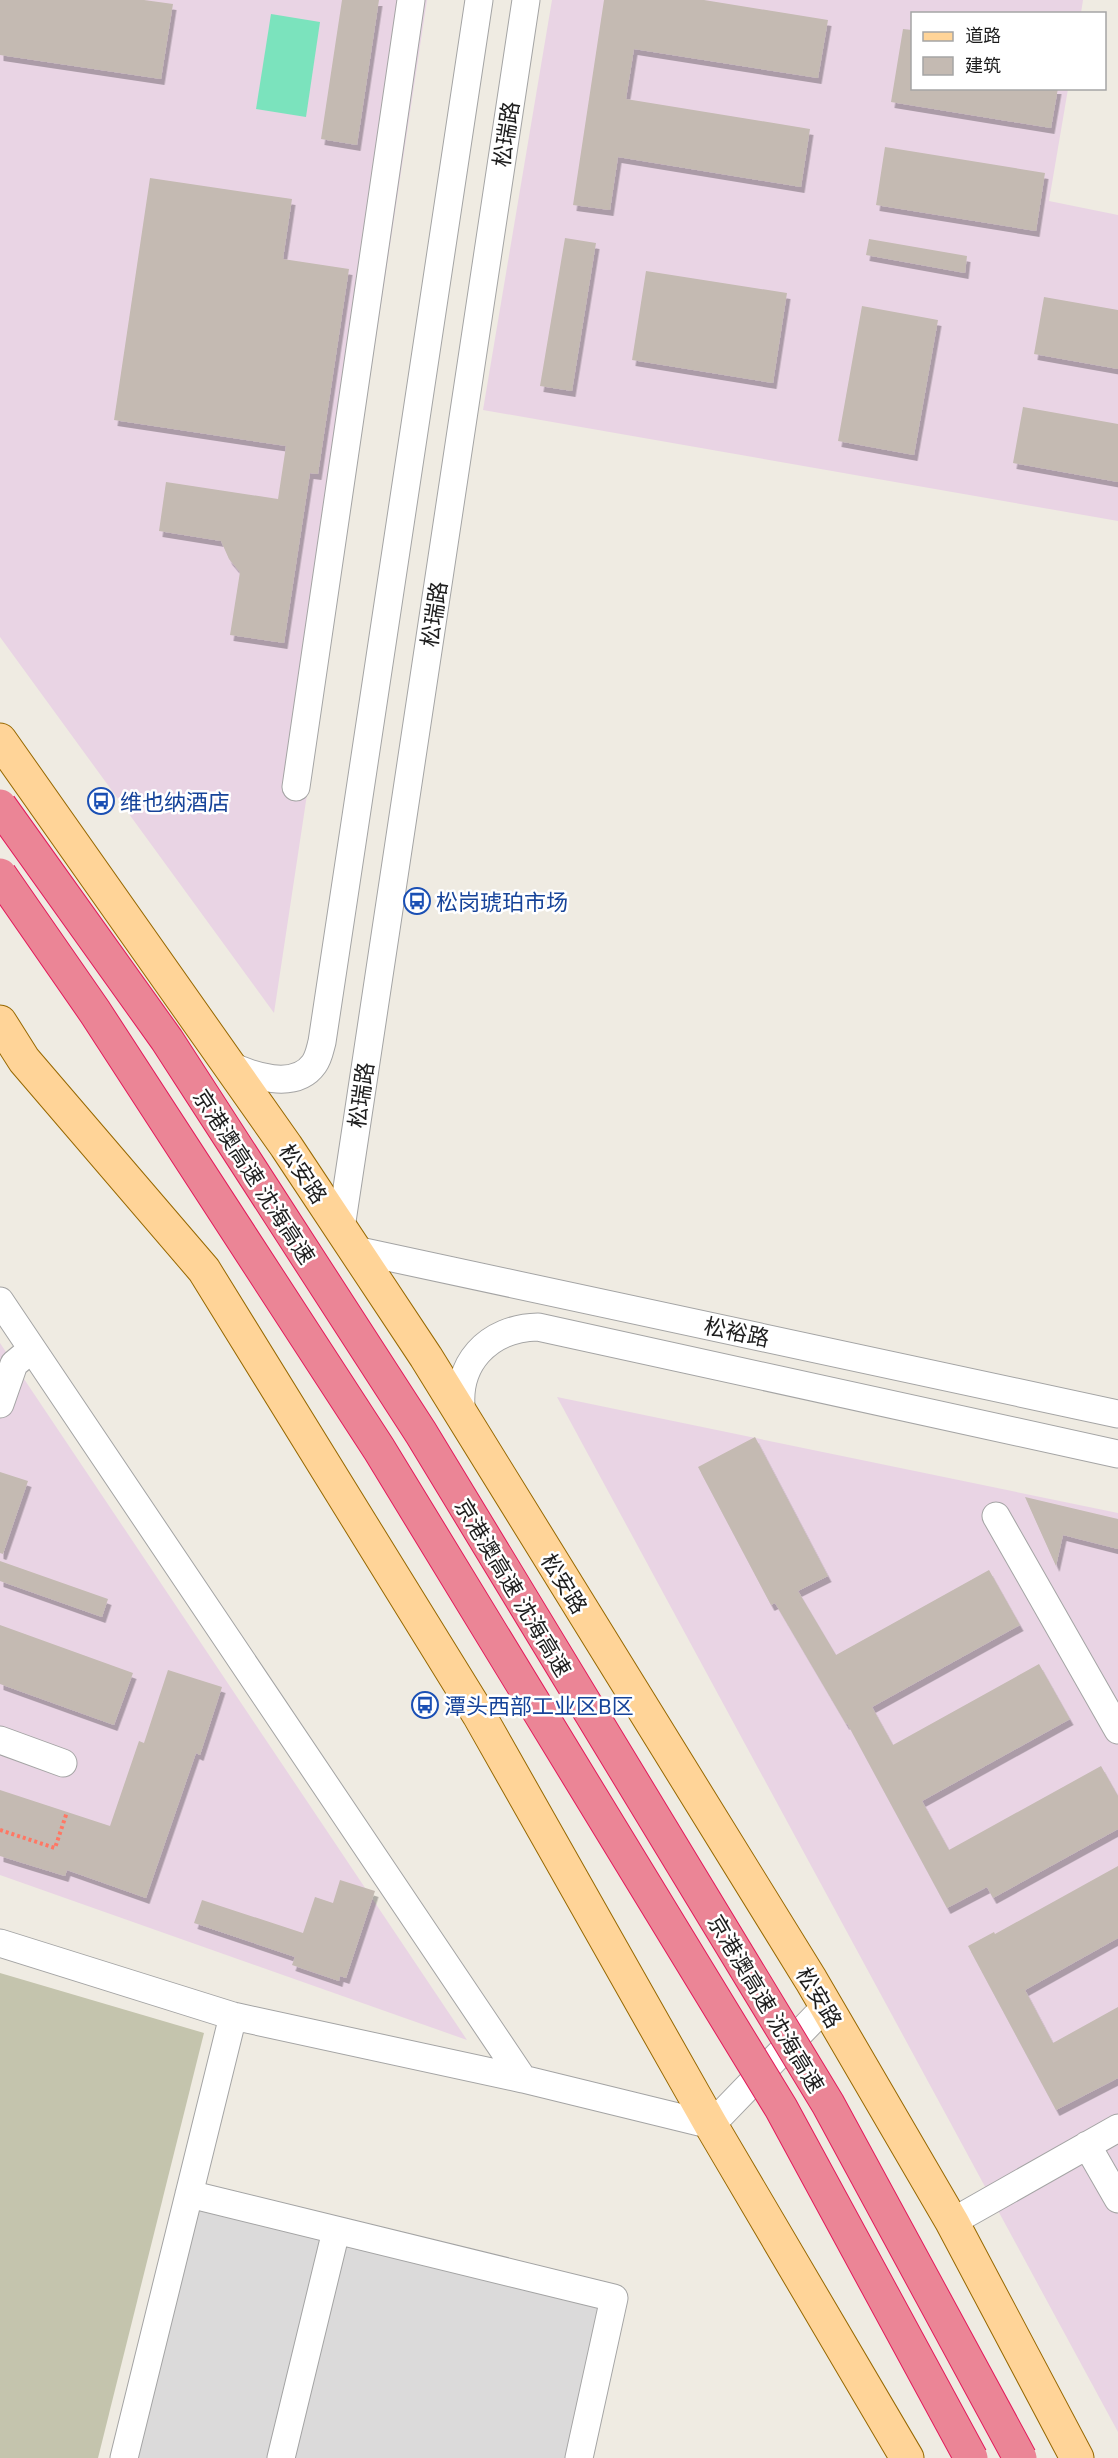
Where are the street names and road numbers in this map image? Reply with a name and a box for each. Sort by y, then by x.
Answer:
street label: 松瑞路 [487,99,523,169]
street label: 松瑞路 [415,579,451,649]
street label: 松瑞路 [343,1061,377,1129]
street label: 京港澳高速 沈海高速 [189,1084,321,1268]
street label: 松安路 [275,1138,333,1208]
street label: 松裕路 [702,1311,772,1351]
street label: 京港澳高速 沈海高速 [451,1493,577,1681]
street label: 松安路 [536,1548,594,1618]
street label: 京港澳高速 沈海高速 [704,1909,830,2097]
street label: 松安路 [792,1962,848,2032]

